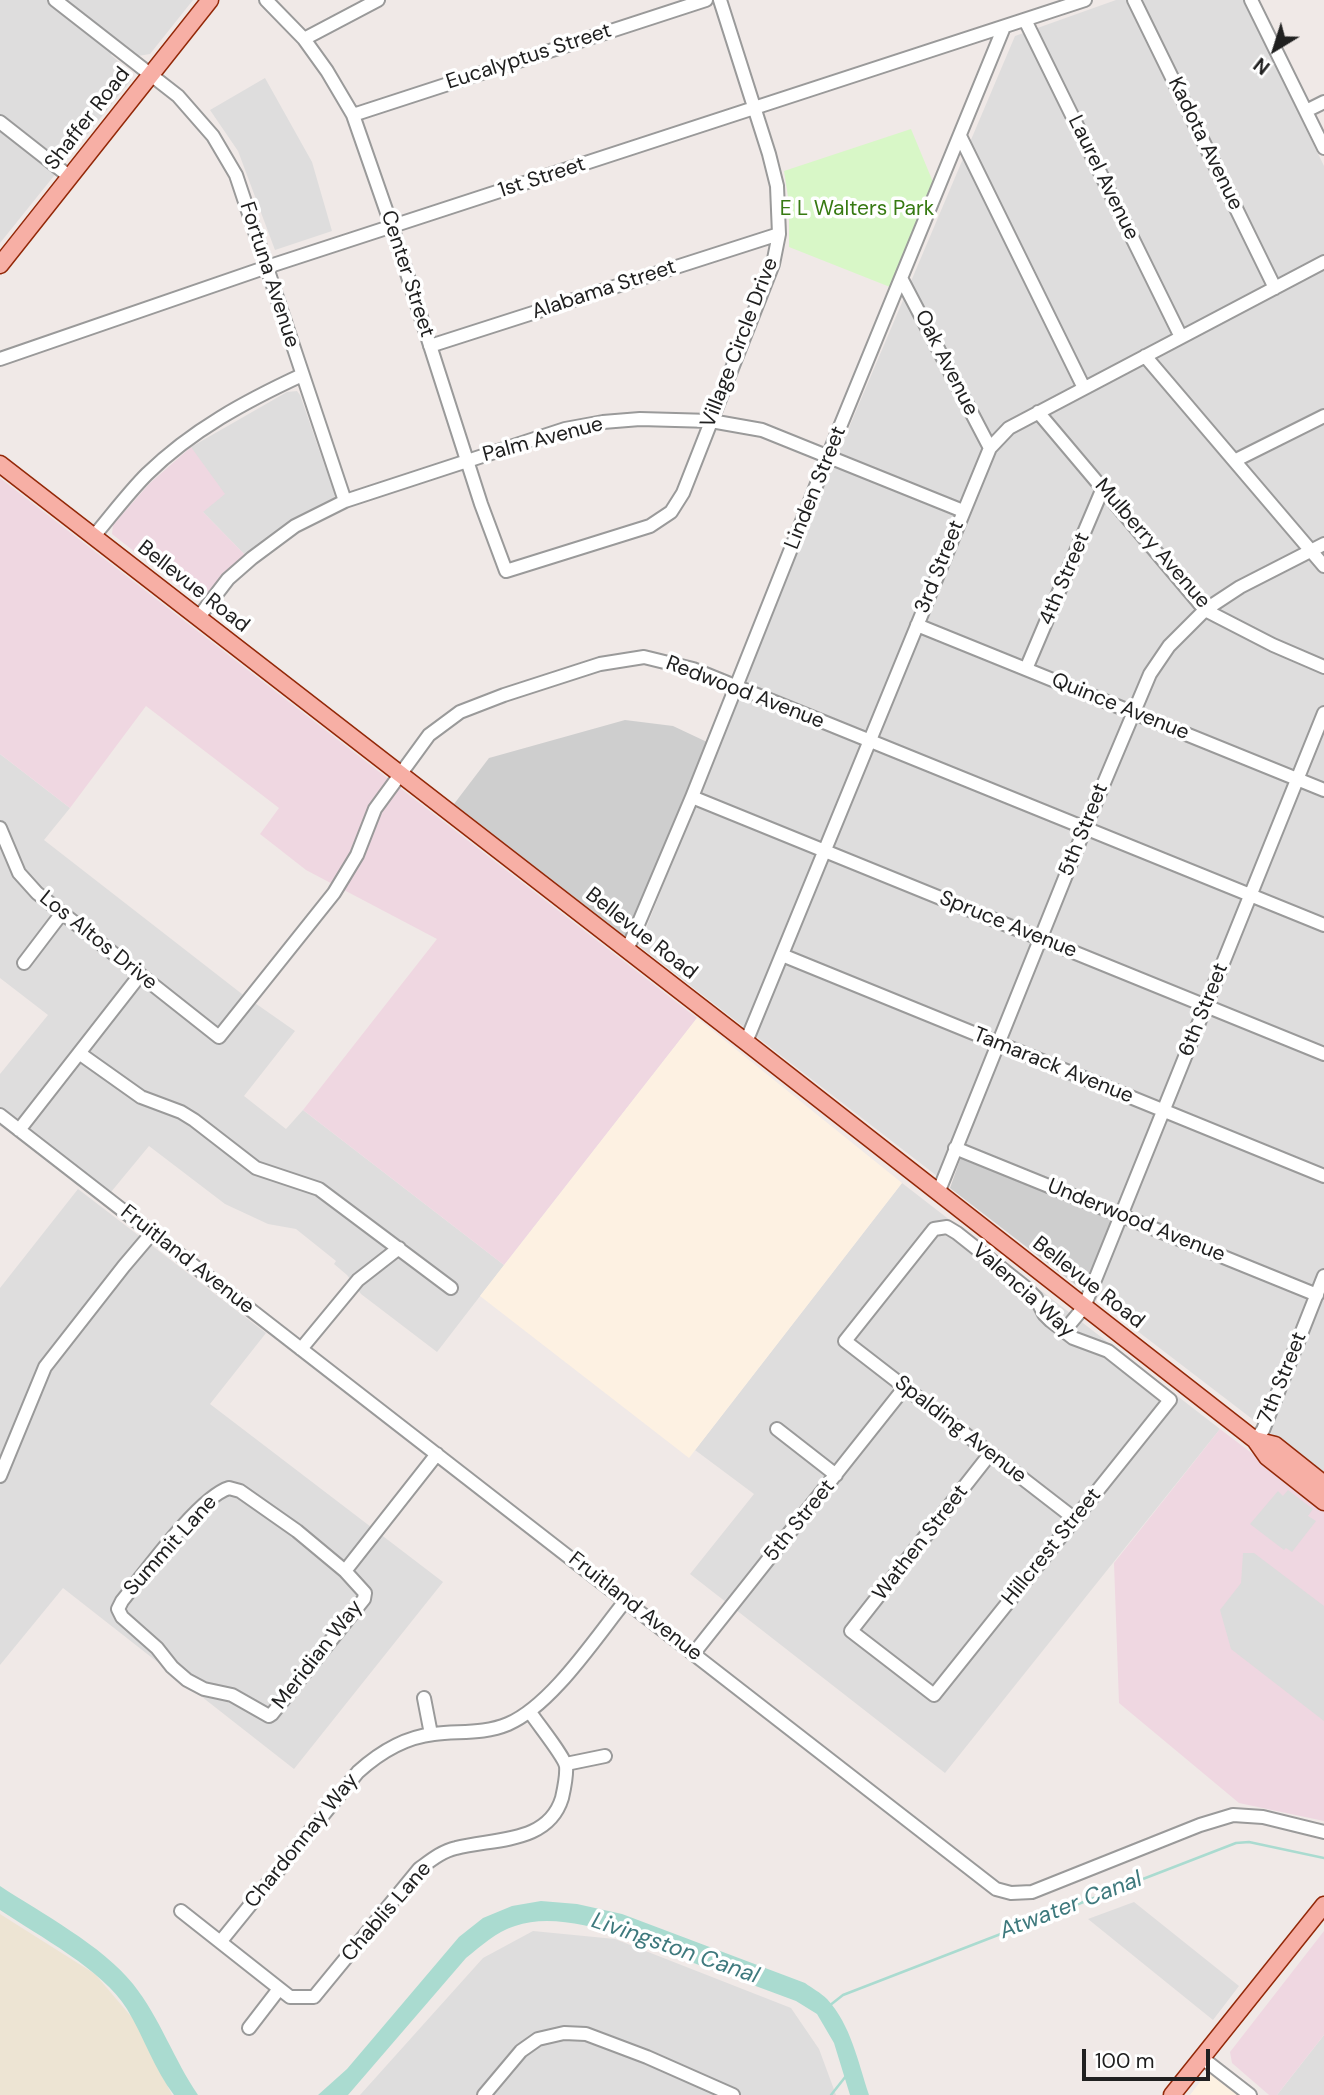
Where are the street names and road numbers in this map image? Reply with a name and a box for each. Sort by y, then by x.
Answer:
street label: Eucalyptus Street [443,18,615,96]
street label: Shaffer Road [40,62,136,176]
street label: Kadota Avenue [1162,73,1248,215]
street label: Laurel Avenue [1062,112,1144,244]
street label: 1st Street [495,152,589,204]
street label: Fortuna Avenue [234,199,304,351]
street label: Center Street [375,207,439,341]
street label: Village Circle Drive [696,254,784,432]
street label: Alabama Street [529,255,679,325]
street label: Oak Avenue [909,306,983,420]
street label: Palm Avenue [480,412,606,468]
street label: Linden Street [780,423,852,553]
street label: Mulberry Avenue [1089,474,1215,614]
street label: 3rd Street [910,517,970,617]
street label: 4th Street [1034,529,1096,629]
street label: Bellevue Road [132,536,254,638]
street label: Redwood Avenue [662,651,828,735]
street label: Quince Avenue [1047,668,1193,746]
street label: 5th Street [1054,780,1114,880]
street label: Bellevue Road [580,883,702,985]
street label: Los Altos Drive [34,886,162,996]
street label: Spruce Avenue [936,886,1080,964]
street label: 6th Street [1174,960,1234,1060]
street label: Tamarack Avenue [969,1022,1137,1110]
street label: Underwood Avenue [1044,1174,1228,1268]
street label: Fruitland Avenue [115,1200,259,1320]
street label: Bellevue Road [1027,1232,1149,1334]
street label: Valencia Way [967,1238,1079,1344]
street label: 7th Street [1253,1328,1313,1428]
street label: Spalding Avenue [889,1371,1031,1489]
street label: 5th Street [759,1475,841,1567]
street label: Wathen Street [868,1480,974,1606]
street label: Hillcrest Street [997,1483,1107,1611]
street label: Summit Lane [119,1490,223,1602]
street label: Fruitland Avenue [563,1547,707,1667]
street label: Meridian Way [268,1595,368,1715]
street label: Chardonnay Way [240,1769,364,1913]
street label: Chablis Lane [337,1857,437,1967]

